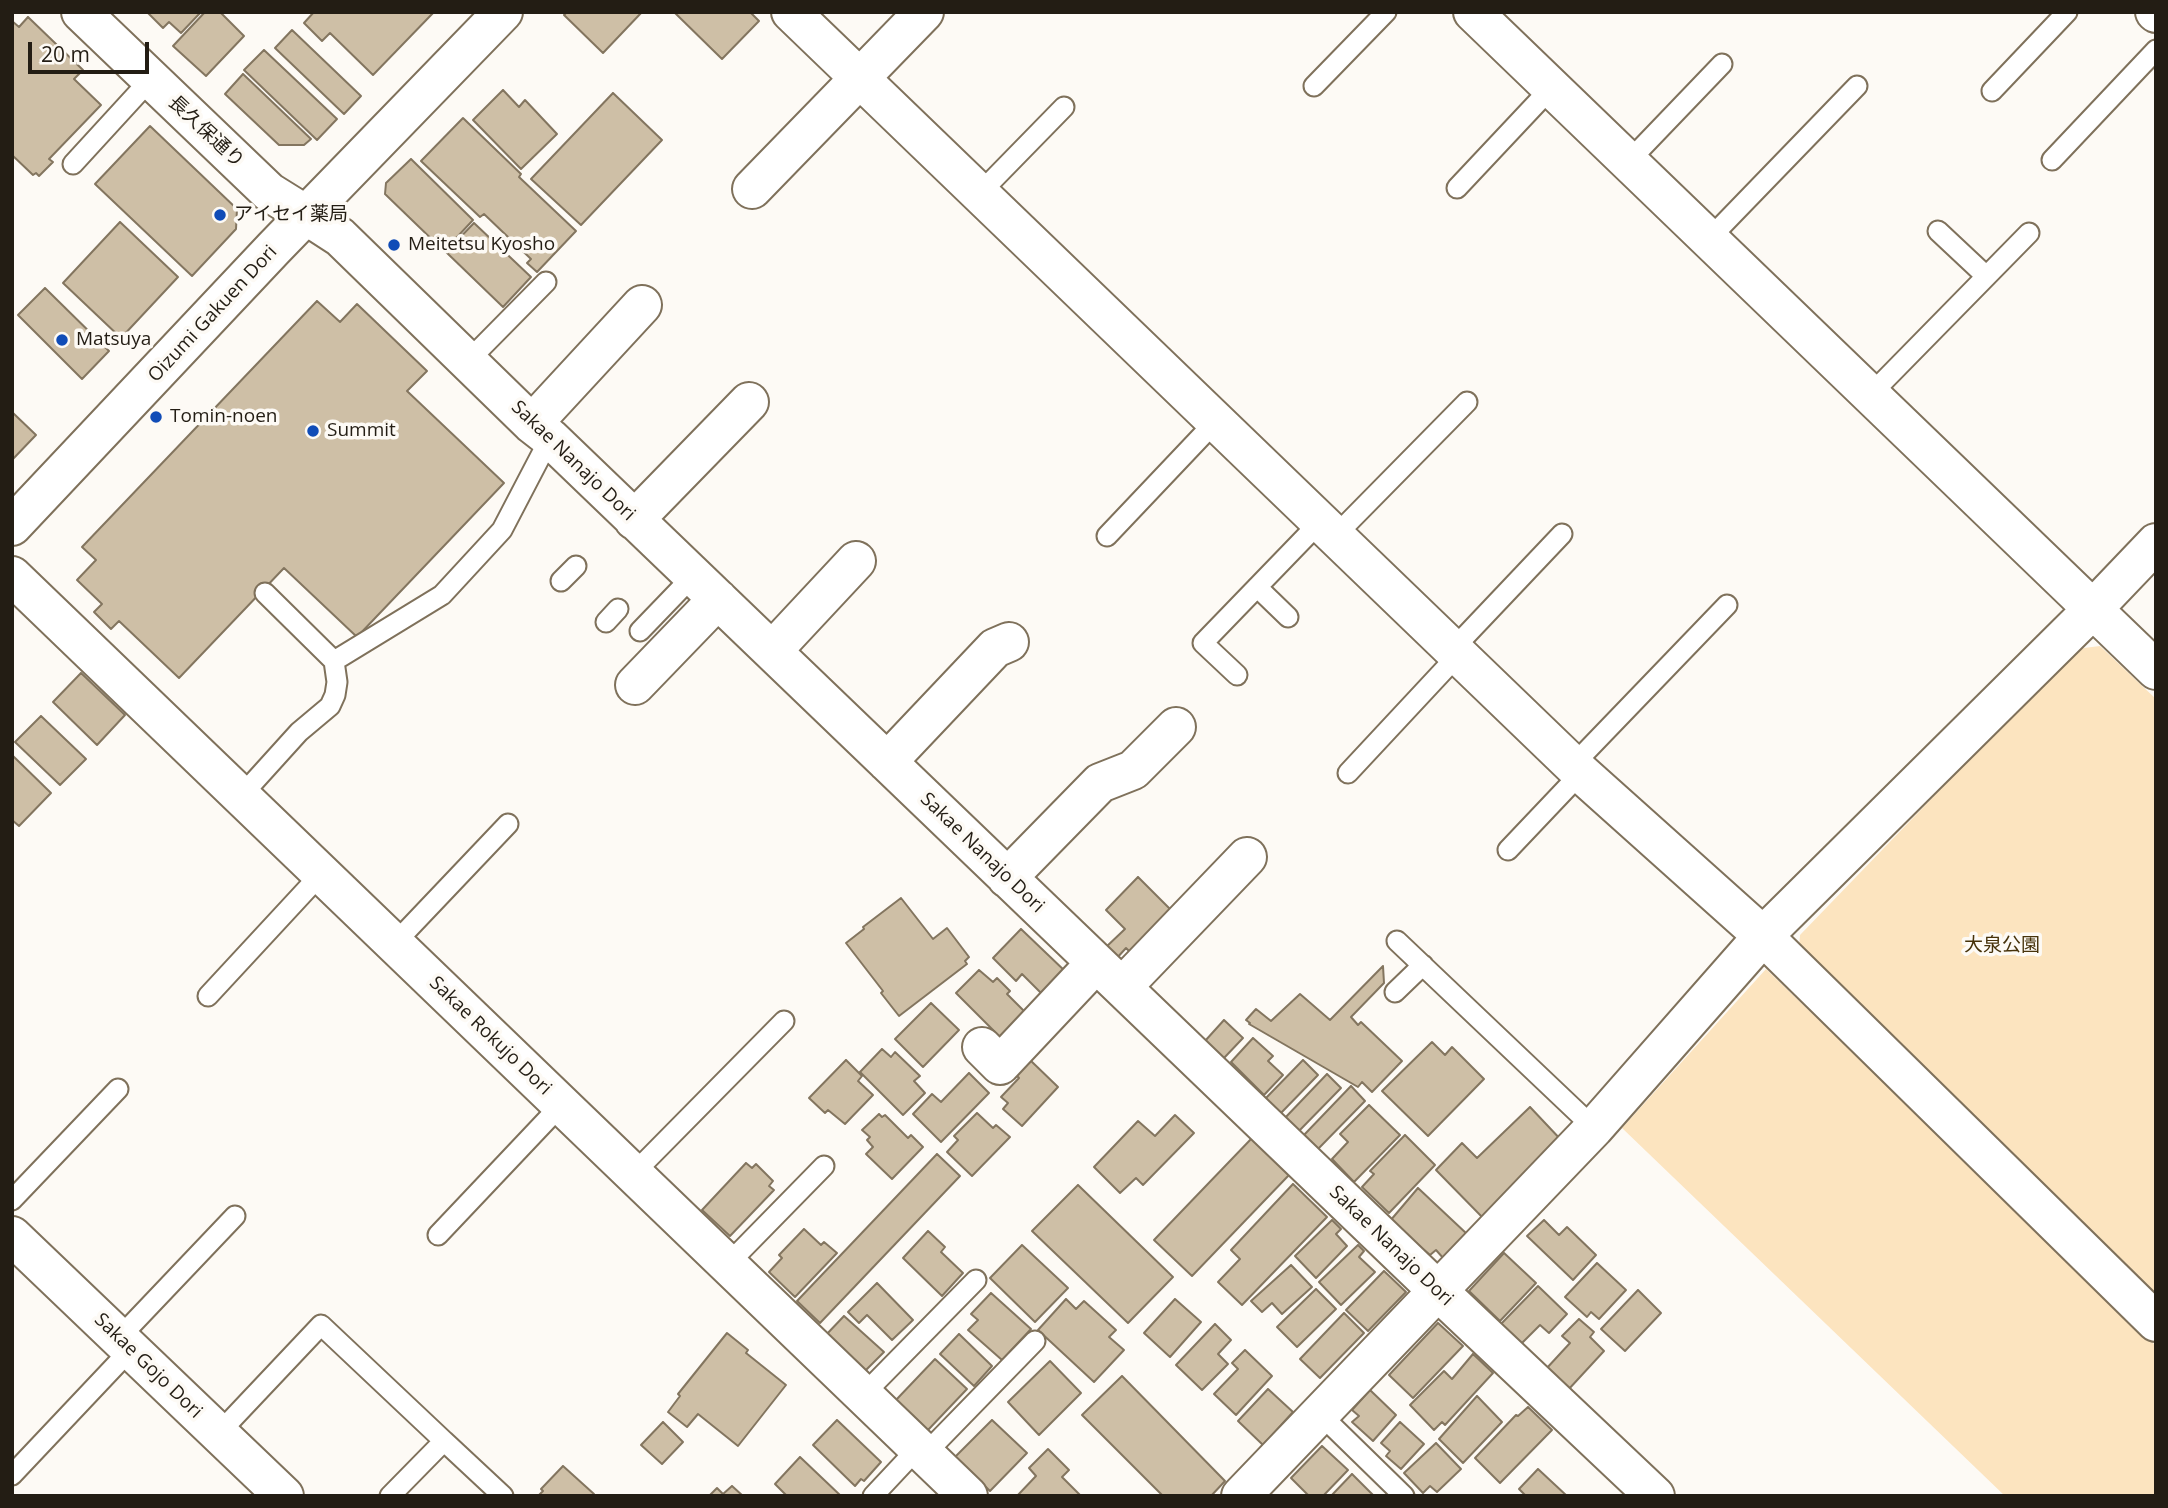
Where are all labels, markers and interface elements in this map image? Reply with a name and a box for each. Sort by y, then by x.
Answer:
scale bar [32,28,152,72]
text: 20 m [41,40,90,68]
street label: 長久保通り [163,91,249,173]
place label: アイセイ薬局 [234,204,348,226]
marker: アイセイ薬局 [212,207,228,223]
place label: Meitetsu Kyosho [408,234,555,256]
marker: Meitetsu Kyosho [386,237,402,253]
street label: Oizumi Gakuen Dori [144,241,282,387]
place label: Matsuya [76,329,151,351]
marker: Matsuya [54,332,70,348]
street label: Sakae Nanajo Dori [506,396,640,526]
place label: Tomin-noen [170,406,277,428]
marker: Tomin-noen [148,409,164,425]
place label: Summit [327,420,396,442]
marker: Summit [305,423,321,439]
street label: Sakae Nanajo Dori [915,788,1049,918]
park label: 大泉公園 [1964,935,2040,957]
street label: Sakae Rokujo Dori [424,972,556,1100]
street label: Sakae Nanajo Dori [1324,1181,1458,1311]
street label: Sakae Gojo Dori [89,1309,207,1423]

